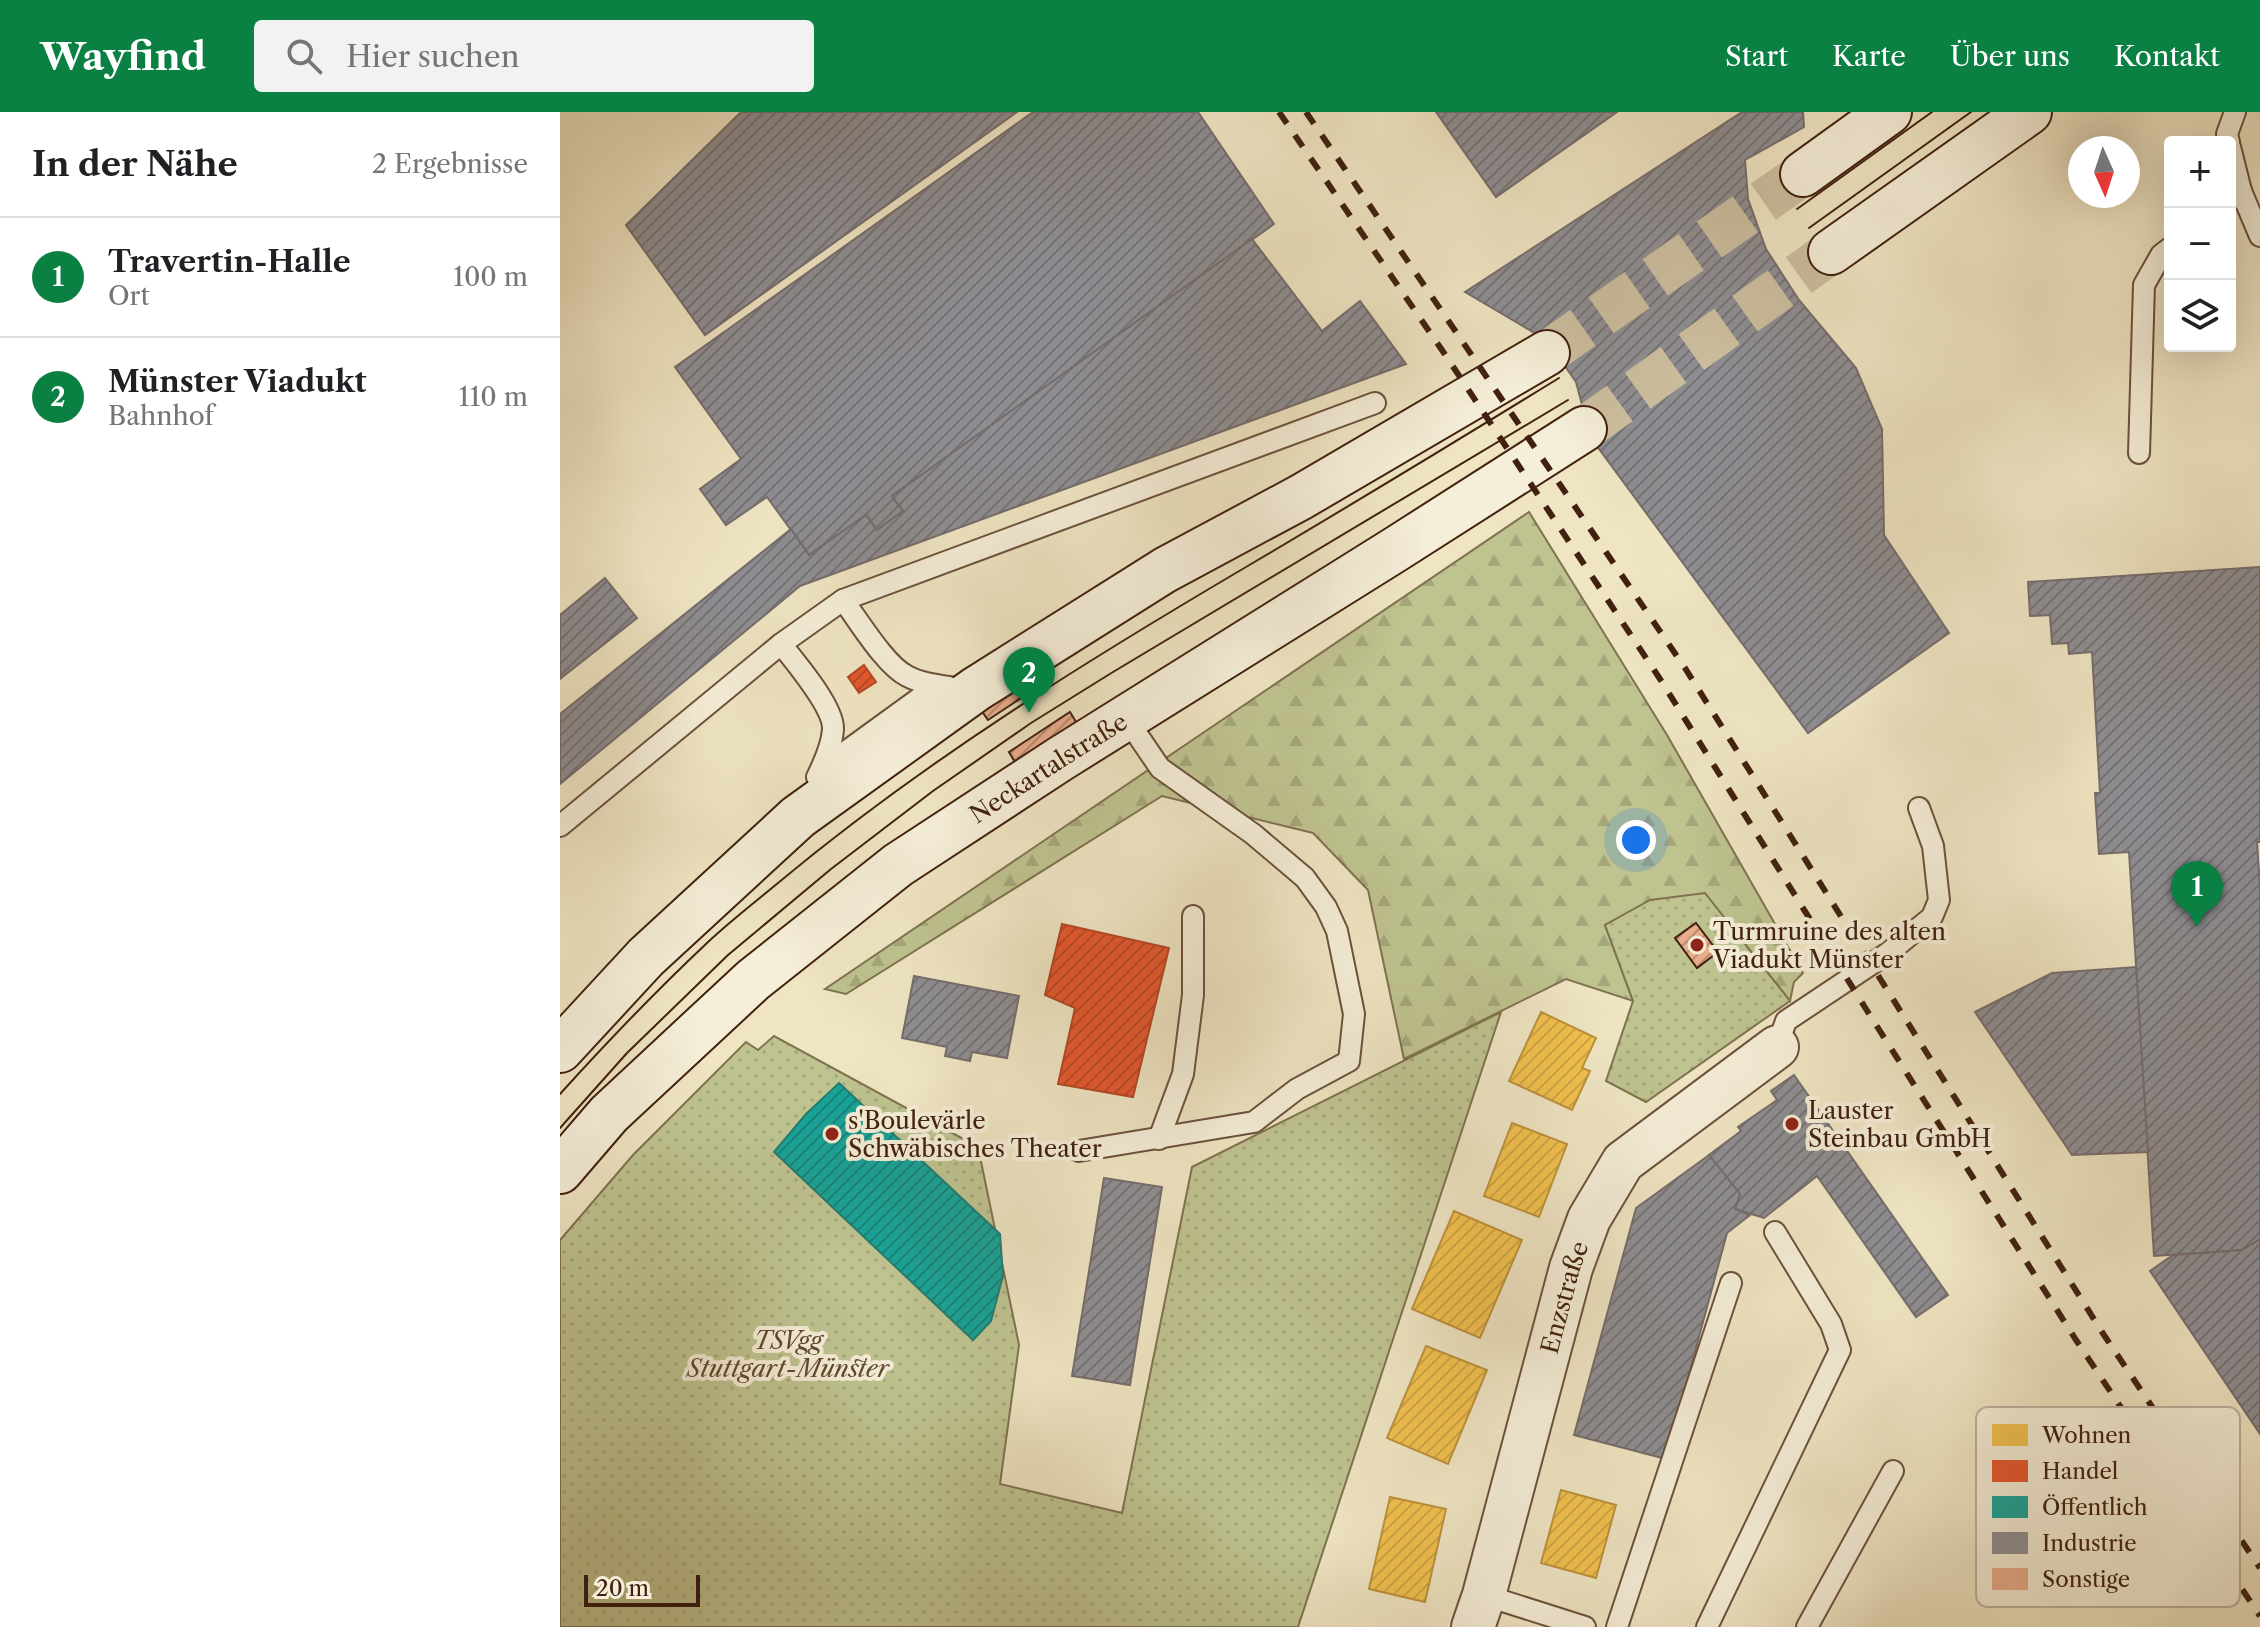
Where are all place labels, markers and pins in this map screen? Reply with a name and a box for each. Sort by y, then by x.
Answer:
pin: 2 [1003,647,1055,713]
pin: 1 [2171,861,2223,927]
place label: Turmruine des alten Viadukt Münster [1712,917,1946,974]
marker: Turmruine des alten Viadukt Münster [1688,936,1706,954]
place label: Lauster Steinbau GmbH [1808,1096,1991,1153]
place label: s'Boulevärle Schwäbisches Theater [848,1106,1102,1163]
marker: Lauster Steinbau GmbH [1783,1115,1801,1133]
marker: s'Boulevärle Schwäbisches Theater [823,1125,841,1143]

